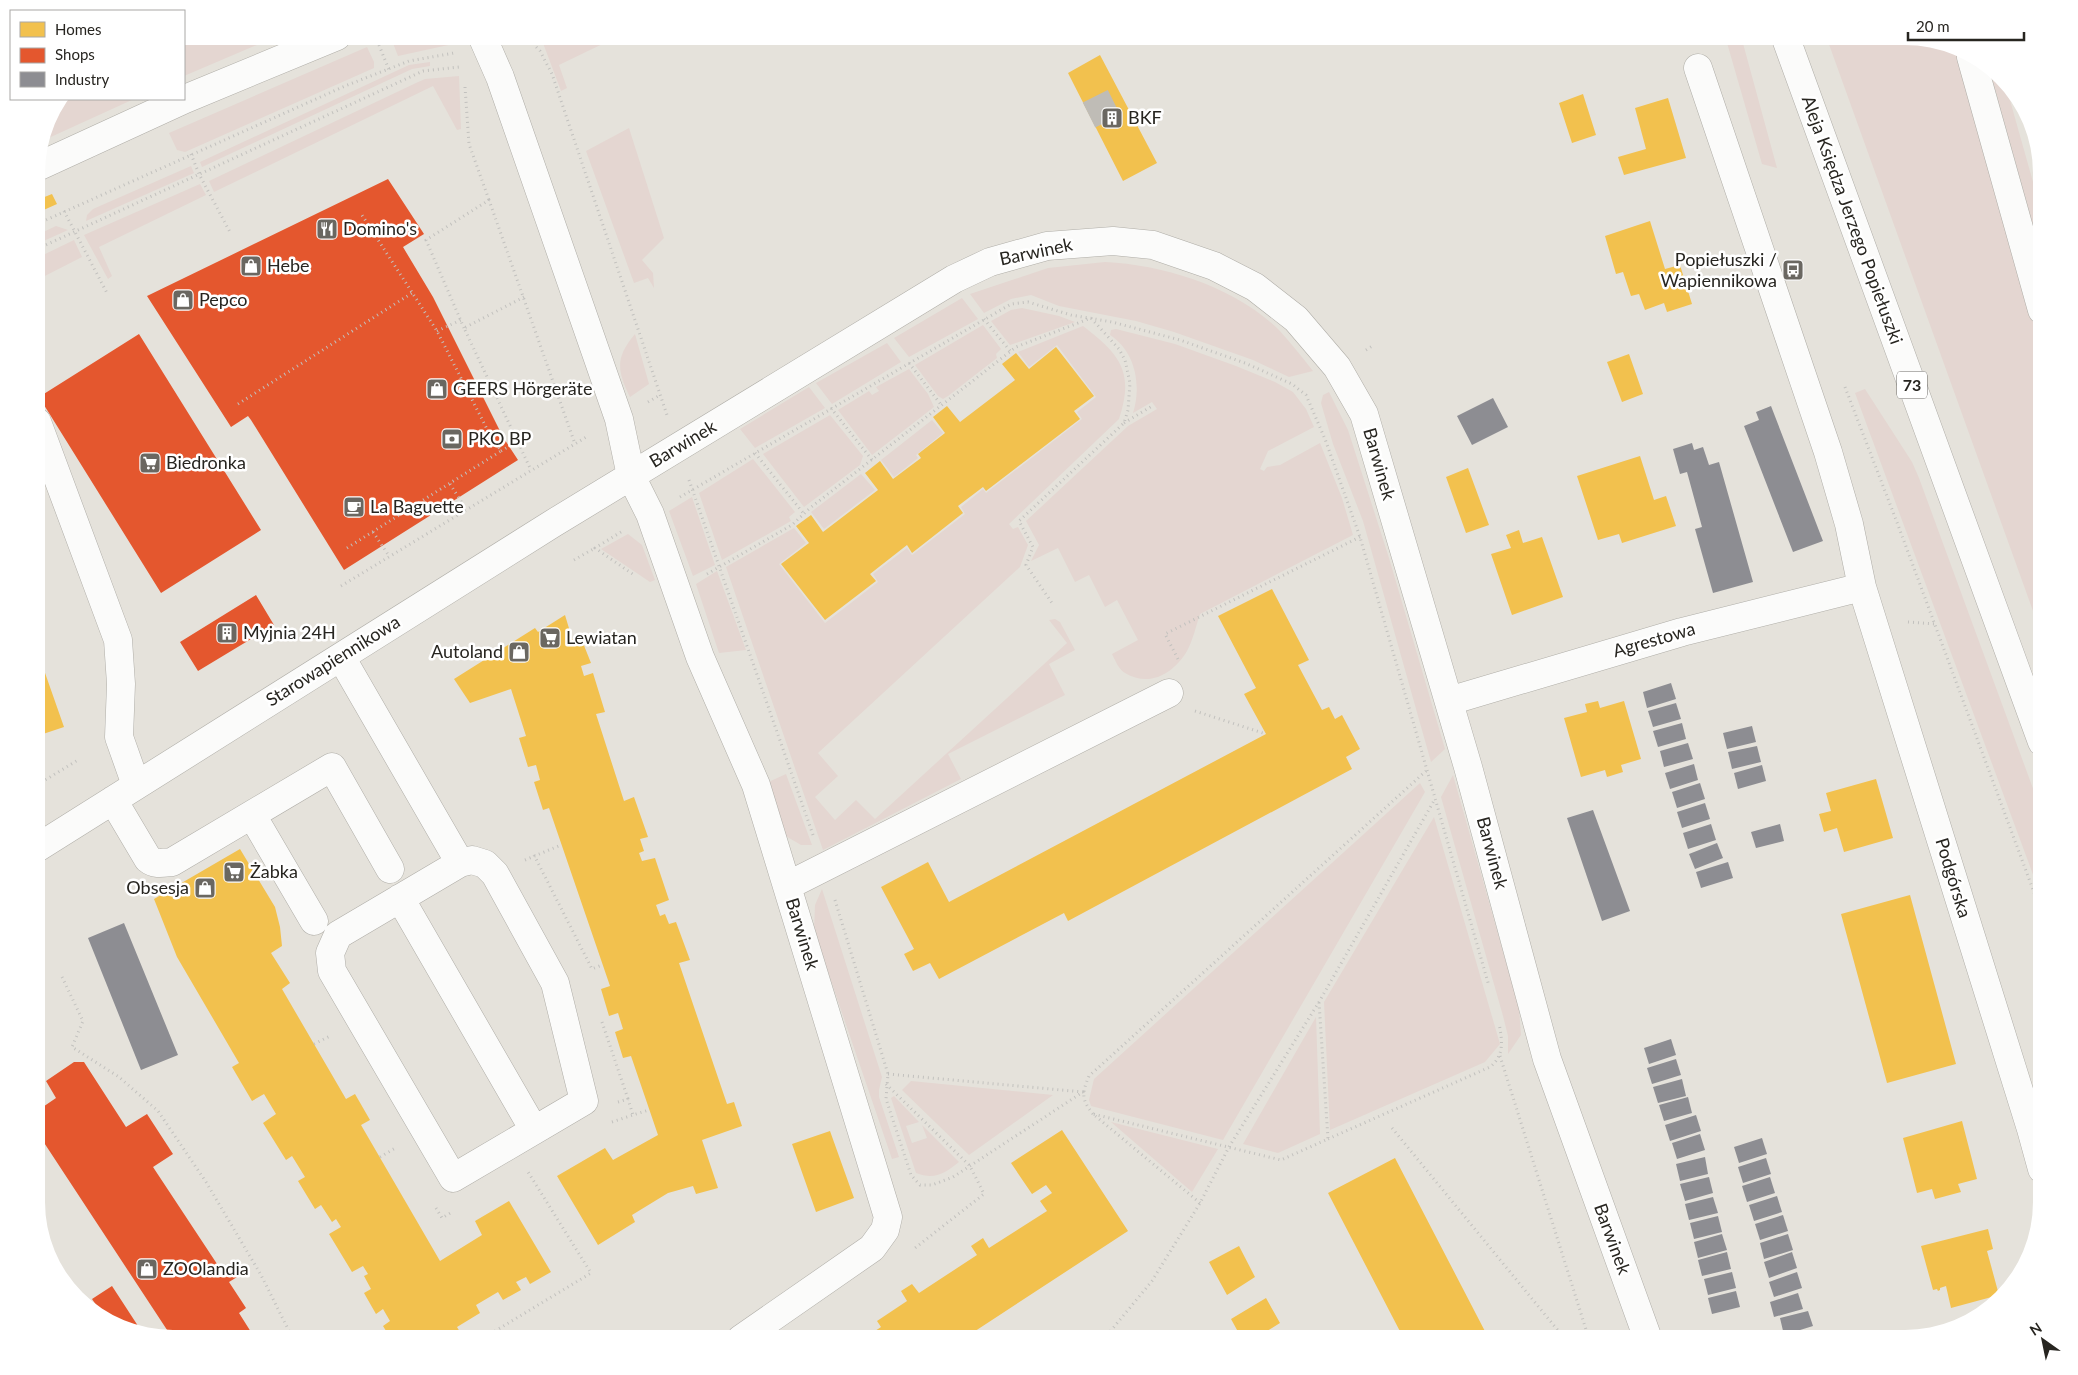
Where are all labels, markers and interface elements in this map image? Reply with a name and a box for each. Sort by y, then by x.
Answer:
legend [10,10,185,100]
scale bar [1908,10,2024,42]
text: 20 m [1916,17,1950,35]
text: Homes [55,20,101,38]
text: Shops [55,45,95,63]
text: Industry [55,70,110,88]
street label: Aleja Księdza Jerzego Popiełuszki [1798,92,1908,347]
building icon: BKF [1100,106,1124,130]
place label: BKF [1128,106,1162,128]
restaurant icon: Domino's [315,217,339,241]
place label: Domino's [343,217,417,239]
street label: Barwinek [997,232,1075,269]
place label: Popiełuszki / Wapiennikowa [1660,248,1777,291]
shop icon: Hebe [239,254,263,278]
place label: Hebe [267,254,310,276]
bus stop icon: Popiełuszki / Wapiennikowa [1781,258,1805,282]
shop icon: Pepco [171,288,195,312]
place label: Pepco [199,288,248,310]
road number: 73 [1897,372,1927,398]
shop icon: GEERS Hörgeräte [425,377,449,401]
place label: GEERS Hörgeräte [453,377,592,399]
street label: Barwinek [645,414,721,472]
street label: Barwinek [1359,425,1401,503]
bank icon: PKO BP [440,427,464,451]
place label: PKO BP [468,427,532,449]
supermarket icon: Biedronka [138,451,162,475]
place label: Biedronka [166,451,246,473]
cafe icon: La Baguette [342,495,366,519]
place label: La Baguette [370,495,464,517]
street label: Starowapiennikowa [261,610,404,710]
street label: Agrestowa [1610,617,1697,661]
building icon: Myjnia 24H [215,621,239,645]
place label: Myjnia 24H [243,621,336,643]
supermarket icon: Lewiatan [538,626,562,650]
place label: Lewiatan [566,626,637,648]
place label: Autoland [431,640,503,662]
shop icon: Autoland [507,640,531,664]
street label: Barwinek [1473,814,1513,892]
street label: Podgórska [1931,835,1977,920]
supermarket icon: Żabka [222,860,246,884]
place label: Żabka [250,860,298,882]
place label: Obsesja [126,876,189,898]
shop icon: Obsesja [193,876,217,900]
street label: Barwinek [782,895,825,973]
street label: Barwinek [1590,1200,1636,1278]
shop icon: ZOOlandia [135,1257,159,1281]
place label: ZOOlandia [163,1257,249,1279]
north arrow [2018,1315,2068,1365]
text: N [2026,1319,2045,1339]

